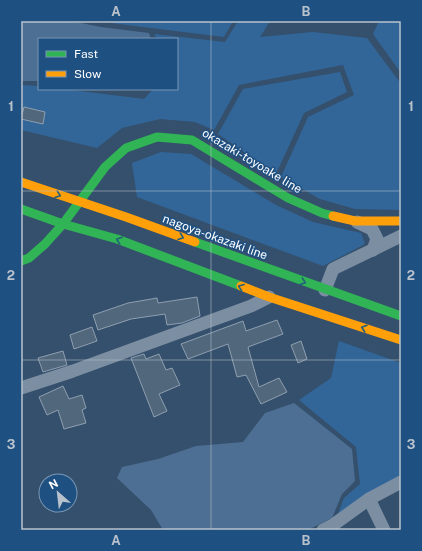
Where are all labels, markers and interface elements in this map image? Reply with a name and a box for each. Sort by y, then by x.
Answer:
text: A [111,4,121,19]
text: B [302,4,311,19]
legend [38,38,178,90]
text: Fast [74,47,99,61]
text: Slow [74,67,102,81]
text: 1 [8,99,14,114]
text: 1 [408,99,414,114]
street label: okazaki-toyoake line [200,126,305,196]
one-way arrow [54,191,61,199]
street label: nagoya-okazaki line [161,212,269,263]
one-way arrow [177,233,184,241]
one-way arrow [116,236,123,245]
text: 2 [7,268,15,283]
text: 2 [407,268,415,283]
one-way arrow [299,277,306,285]
one-way arrow [237,283,244,291]
one-way arrow [361,324,368,333]
text: 3 [7,437,16,452]
text: 3 [407,437,416,452]
north arrow [38,473,78,513]
text: N [47,477,60,491]
text: A [111,533,121,548]
text: B [302,533,311,548]

